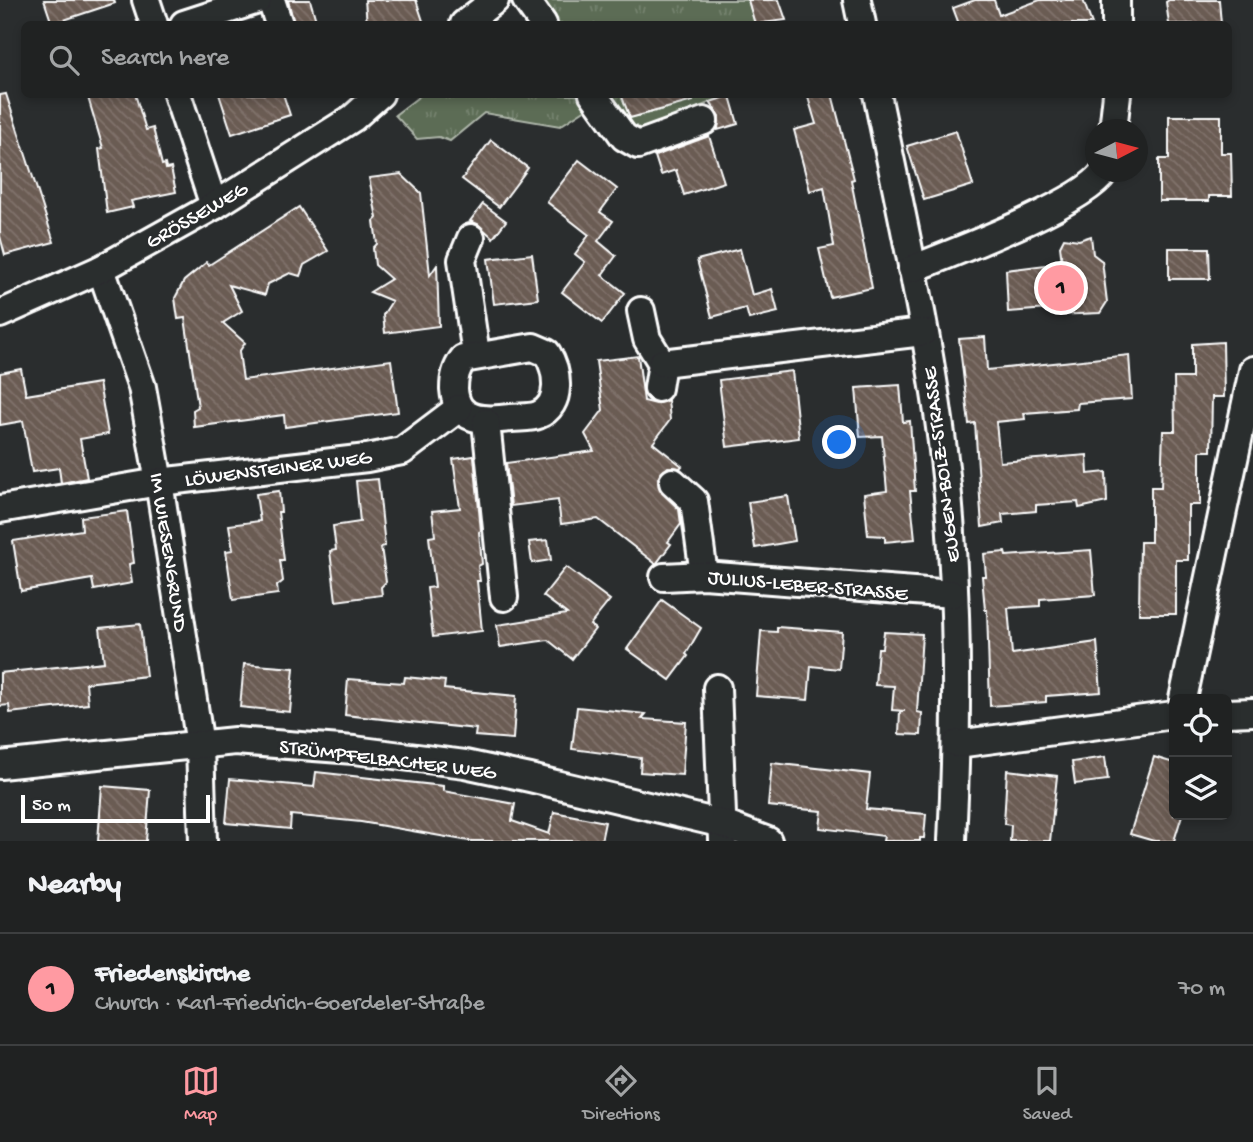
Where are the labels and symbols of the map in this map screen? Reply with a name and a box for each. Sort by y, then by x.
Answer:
north arrow [1085,119,1148,182]
street label: GRÖSSEWEG [142,177,254,256]
pin: 1 [1038,262,1084,314]
street label: EUGEN-BOLZ-STRASSE [919,364,968,564]
your location [822,425,856,459]
street label: LÖWENSTEINER WEG [184,447,374,494]
street label: IM WIESENGRUND [142,471,192,634]
street label: JULIUS-LEBER-STRASSE [707,566,910,609]
street label: STRÜMPFELBACHER WEG [278,736,498,787]
scale bar [21,792,210,824]

